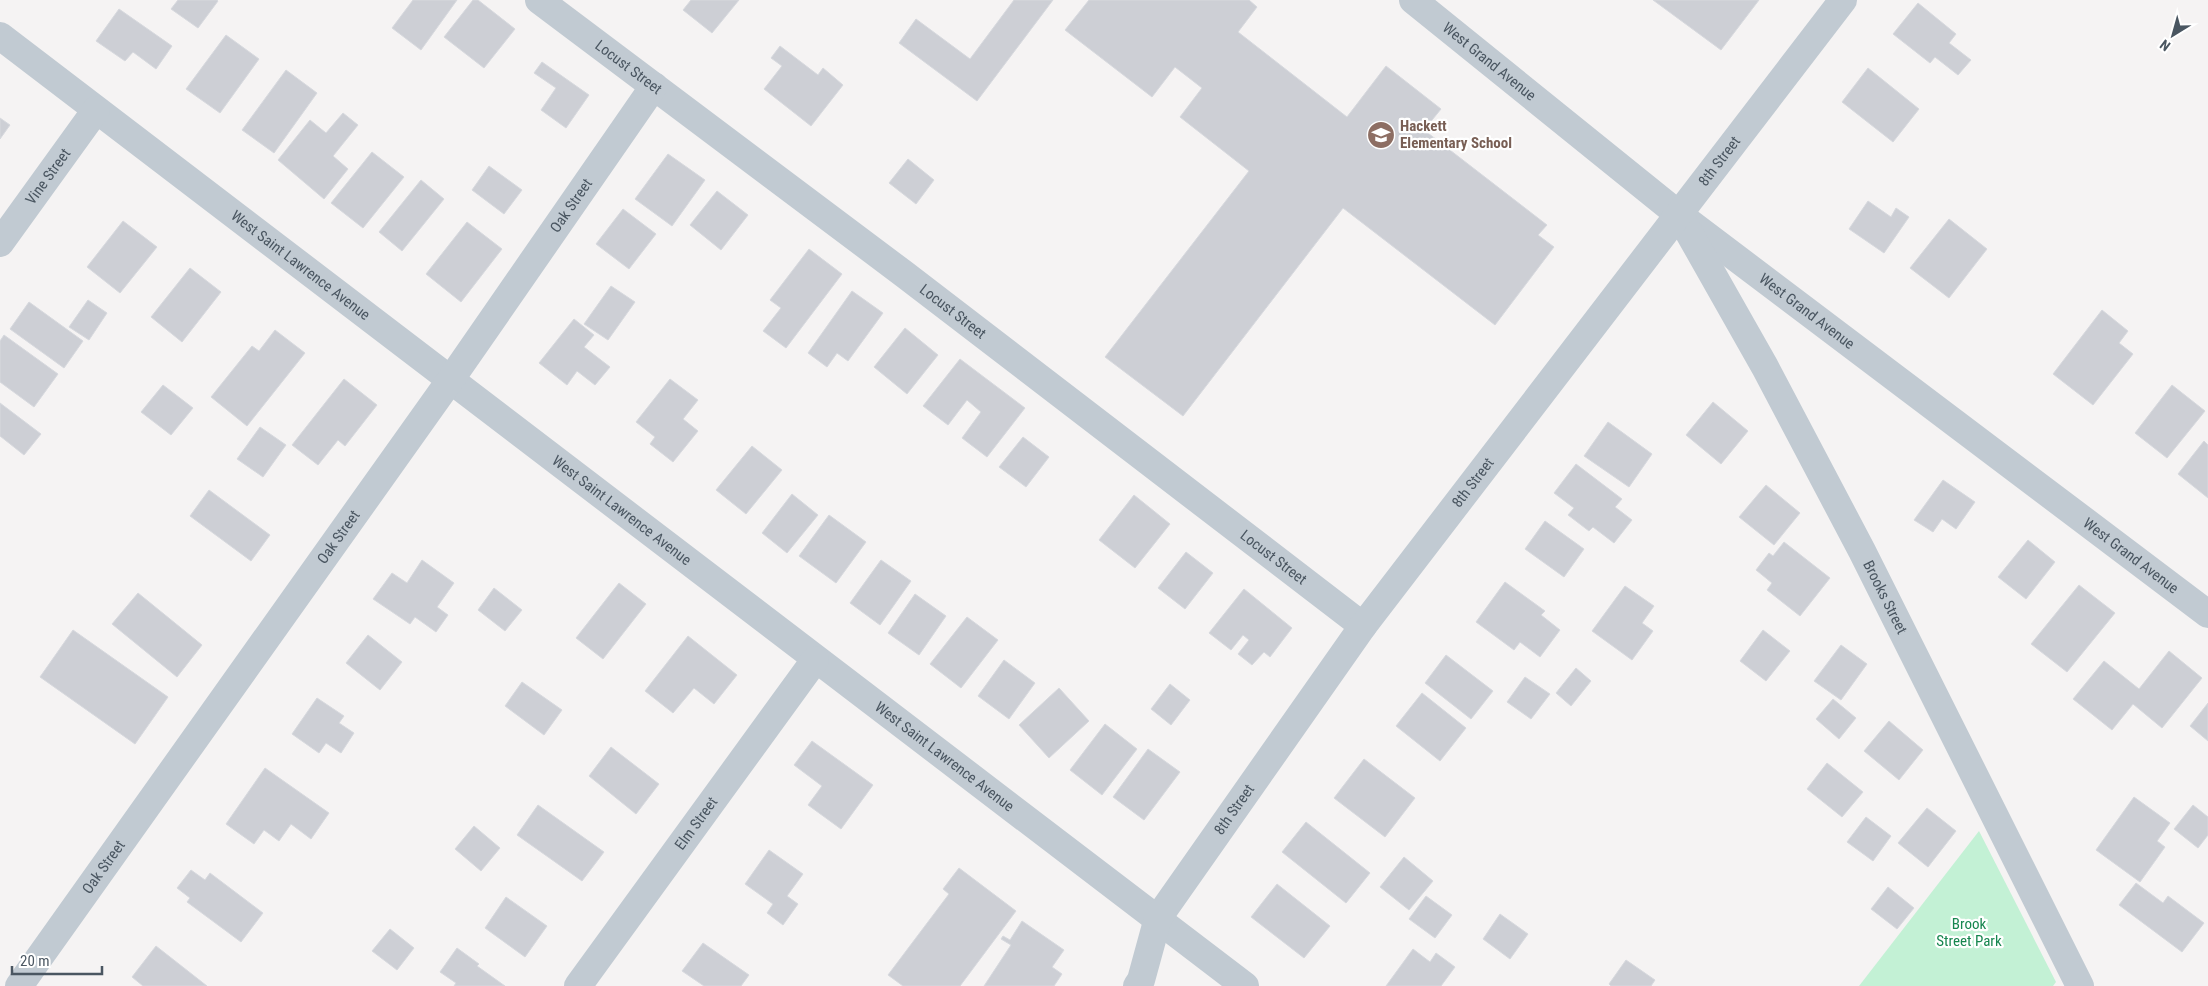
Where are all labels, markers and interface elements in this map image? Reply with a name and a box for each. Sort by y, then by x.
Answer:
north arrow [2148,10,2198,60]
street label: West Grand Avenue [1439,19,1540,105]
street label: Locust Street [592,36,665,98]
text: N [2157,36,2173,54]
place label: Hackett Elementary School [1400,117,1512,152]
school or university icon: Hackett Elementary School [1366,120,1396,150]
street label: 8th Street [1695,133,1744,190]
street label: Vine Street [22,145,74,208]
street label: Oak Street [546,175,596,236]
street label: West Saint Lawrence Avenue [227,207,374,324]
street label: West Grand Avenue [1756,269,1858,353]
street label: Locust Street [916,280,990,343]
street label: West Saint Lawrence Avenue [549,452,695,569]
street label: 8th Street [1448,454,1498,511]
street label: Oak Street [313,507,364,567]
street label: West Grand Avenue [2080,514,2182,598]
street label: Locust Street [1237,526,1310,588]
street label: Brooks Street [1859,557,1911,637]
street label: West Saint Lawrence Avenue [871,698,1017,815]
street label: 8th Street [1210,781,1258,838]
street label: Elm Street [671,794,721,853]
street label: Oak Street [78,837,129,897]
park label: Brook Street Park [1936,915,2002,950]
scale bar [12,944,102,976]
text: 20 m [20,952,50,970]

